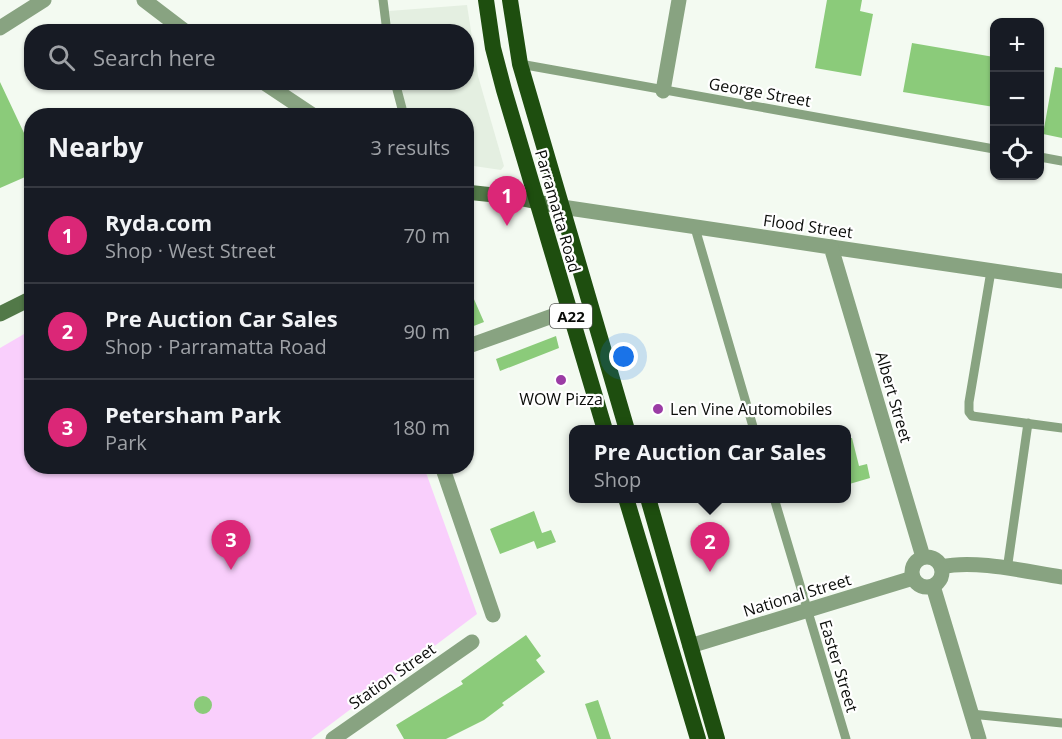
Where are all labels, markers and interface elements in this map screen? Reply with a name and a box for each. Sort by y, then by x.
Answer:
map controls [990,18,1044,180]
button: + [990,18,1044,72]
search box [24,24,474,90]
icon: search [45,41,78,74]
text: Search here [93,42,216,72]
street label: George Street [707,72,813,112]
button: − [990,72,1044,126]
button: locate [990,126,1044,180]
text: Nearby [48,129,143,165]
text: 3 results [370,134,450,161]
street label: Parramatta Road [530,147,586,275]
pin: 1 [488,176,526,226]
text: Ryda.com [105,207,212,237]
street label: Flood Street [762,209,854,243]
text: 1 [62,222,73,249]
text: 70 m [403,222,450,249]
text: Shop · West Street [105,237,276,264]
text: Pre Auction Car Sales [105,303,338,333]
road number: A22 [550,304,592,328]
text: 2 [62,318,73,345]
text: 90 m [403,318,450,345]
text: Shop · Parramatta Road [105,333,327,360]
your location [609,342,638,371]
street label: Albert Street [870,349,918,446]
marker: WOW Pizza [554,373,568,387]
place label: WOW Pizza [519,388,603,410]
place label: Len Vine Automobiles [670,398,832,420]
text: Petersham Park [105,399,281,429]
marker: Len Vine Automobiles [651,402,665,416]
text: 3 [62,414,73,441]
text: 180 m [392,414,450,441]
popup [569,425,851,503]
text: Park [105,429,147,456]
text: Pre Auction Car Sales [594,436,826,466]
text: Shop [594,466,641,493]
pin: 3 [212,520,250,570]
pin: 2 [690,522,730,572]
street label: National Street [740,568,854,622]
street label: Easter Street [815,617,864,715]
street label: Station Street [344,638,440,714]

